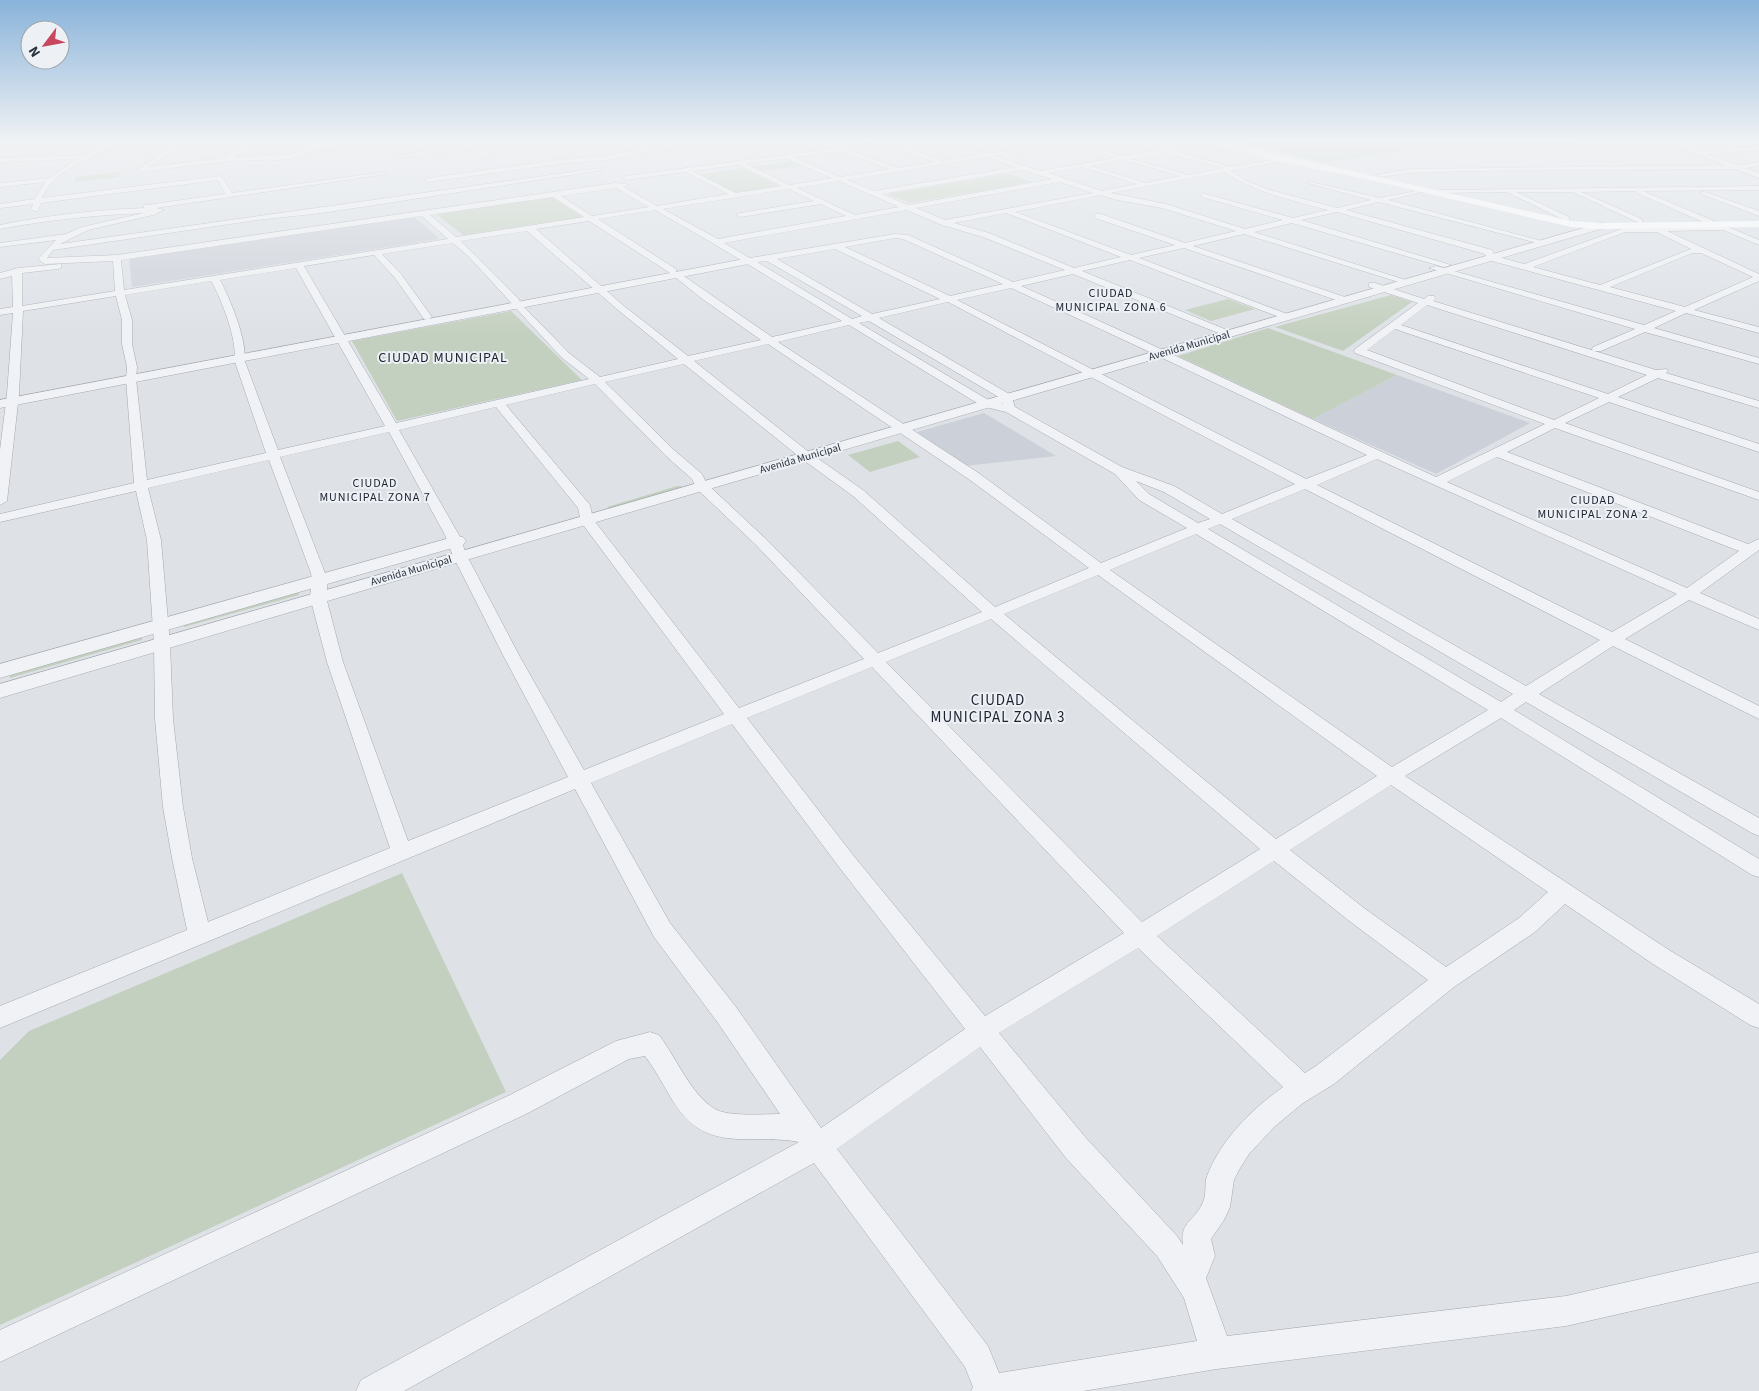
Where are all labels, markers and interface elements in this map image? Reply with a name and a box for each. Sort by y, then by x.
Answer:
north arrow [20,20,70,70]
text: N [24,42,46,61]
district label: CIUDAD MUNICIPAL ZONA 6 [1055,285,1167,316]
street label: Avenida Municipal [1147,327,1232,364]
district label: CIUDAD MUNICIPAL [378,348,508,368]
street label: Avenida Municipal [758,440,843,477]
district label: CIUDAD MUNICIPAL ZONA 7 [319,475,431,506]
district label: CIUDAD MUNICIPAL ZONA 2 [1537,492,1649,523]
street label: Avenida Municipal [369,552,454,589]
district label: CIUDAD MUNICIPAL ZONA 3 [930,690,1066,728]

